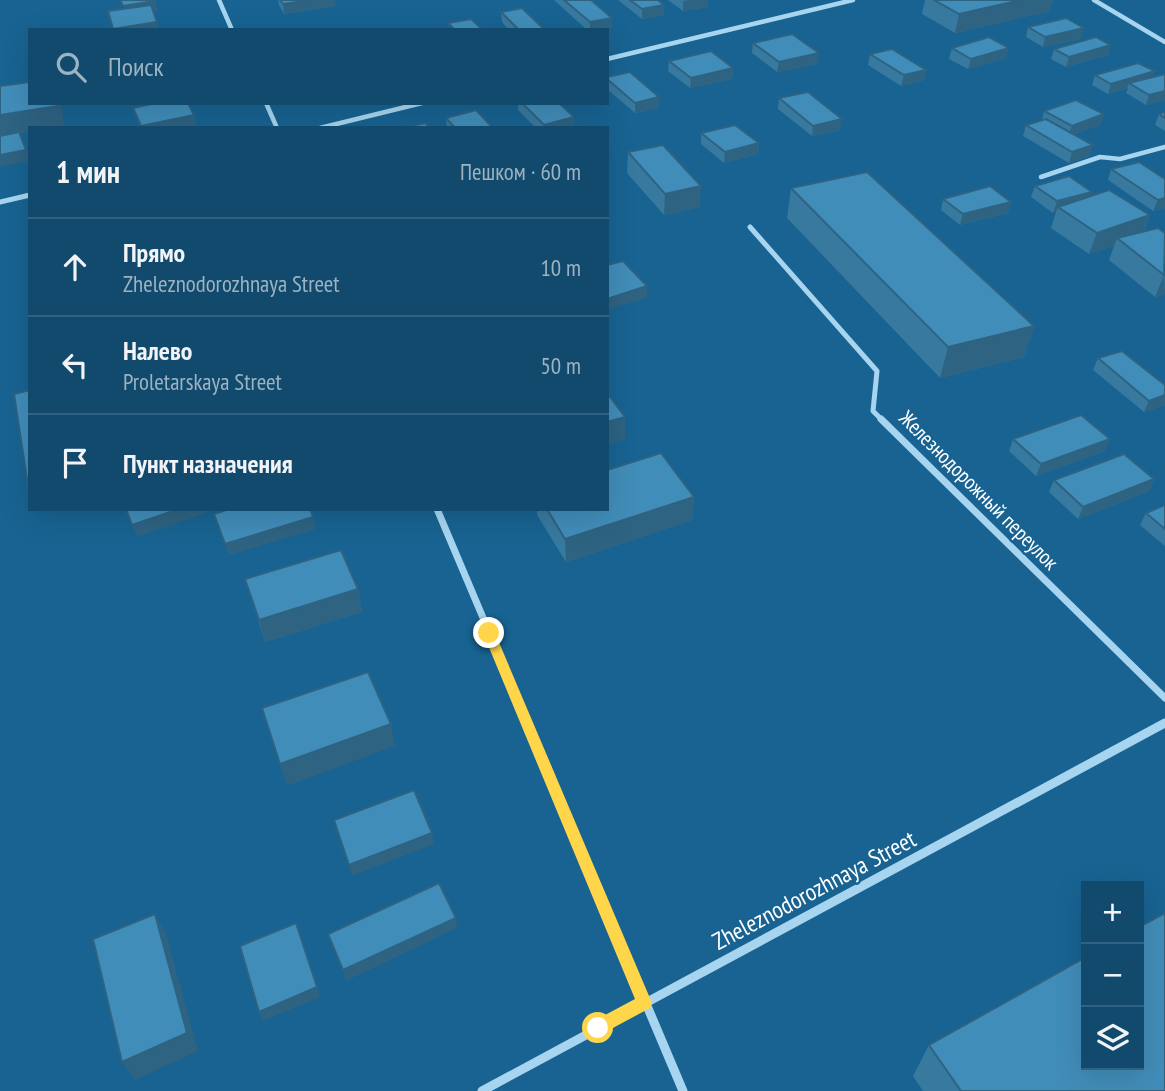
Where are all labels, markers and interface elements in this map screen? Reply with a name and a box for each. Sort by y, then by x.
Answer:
search box [28,28,609,105]
icon: search [52,48,90,86]
text: Поиск [108,50,164,83]
text: 1 мин [56,152,120,191]
text: Пешком · 60 m [460,157,581,186]
text: Прямо [123,236,185,269]
icon: ahead [56,248,94,286]
text: 10 m [540,253,581,282]
text: Zheleznodorozhnaya Street [123,269,340,298]
text: Налево [123,334,192,367]
icon: left [56,346,94,384]
text: 50 m [540,351,581,380]
text: Proletarskaya Street [123,367,282,396]
street label: Железнодорожный переулок [893,404,1064,575]
icon: arrive [56,444,94,482]
text: Пункт назначения [123,447,293,480]
route end [473,617,504,648]
street label: Zheleznodorozhnaya Street [707,823,921,957]
map controls [1081,881,1144,1070]
button: + [1081,881,1144,944]
button: − [1081,944,1144,1007]
button: layers [1081,1007,1144,1070]
route start [582,1012,613,1043]

